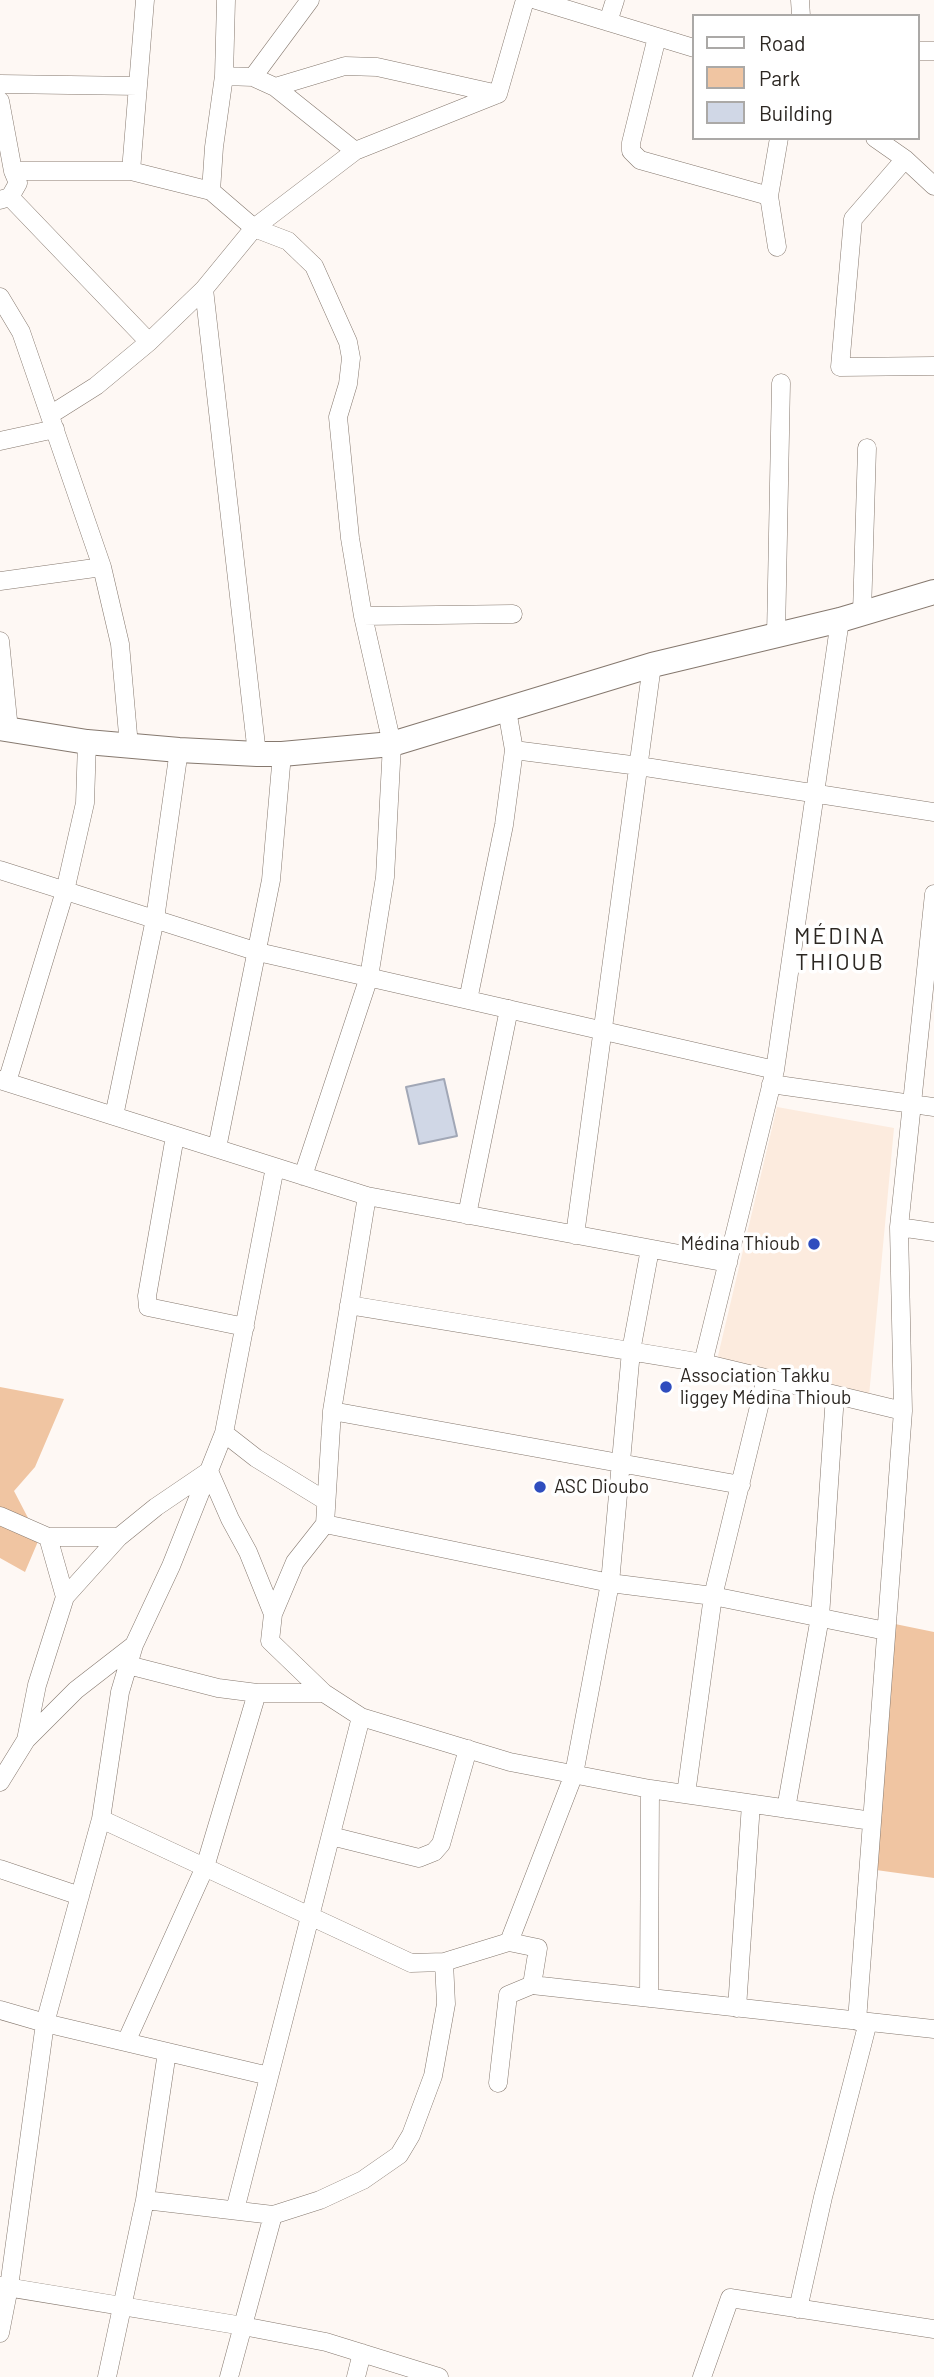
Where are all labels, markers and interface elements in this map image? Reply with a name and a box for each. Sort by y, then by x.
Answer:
legend [692,14,920,140]
text: Road [759,30,805,55]
text: Park [759,65,800,90]
text: Building [759,100,833,125]
district label: MÉDINA THIOUB [795,922,885,976]
place label: Médina Thioub [681,1233,800,1255]
marker: Médina Thioub [806,1236,822,1252]
place label: Association Takku liggey Médina Thioub [680,1365,851,1409]
marker: Association Takku liggey Médina Thioub [658,1379,674,1395]
place label: ASC Dioubo [554,1476,649,1498]
marker: ASC Dioubo [532,1479,548,1495]

